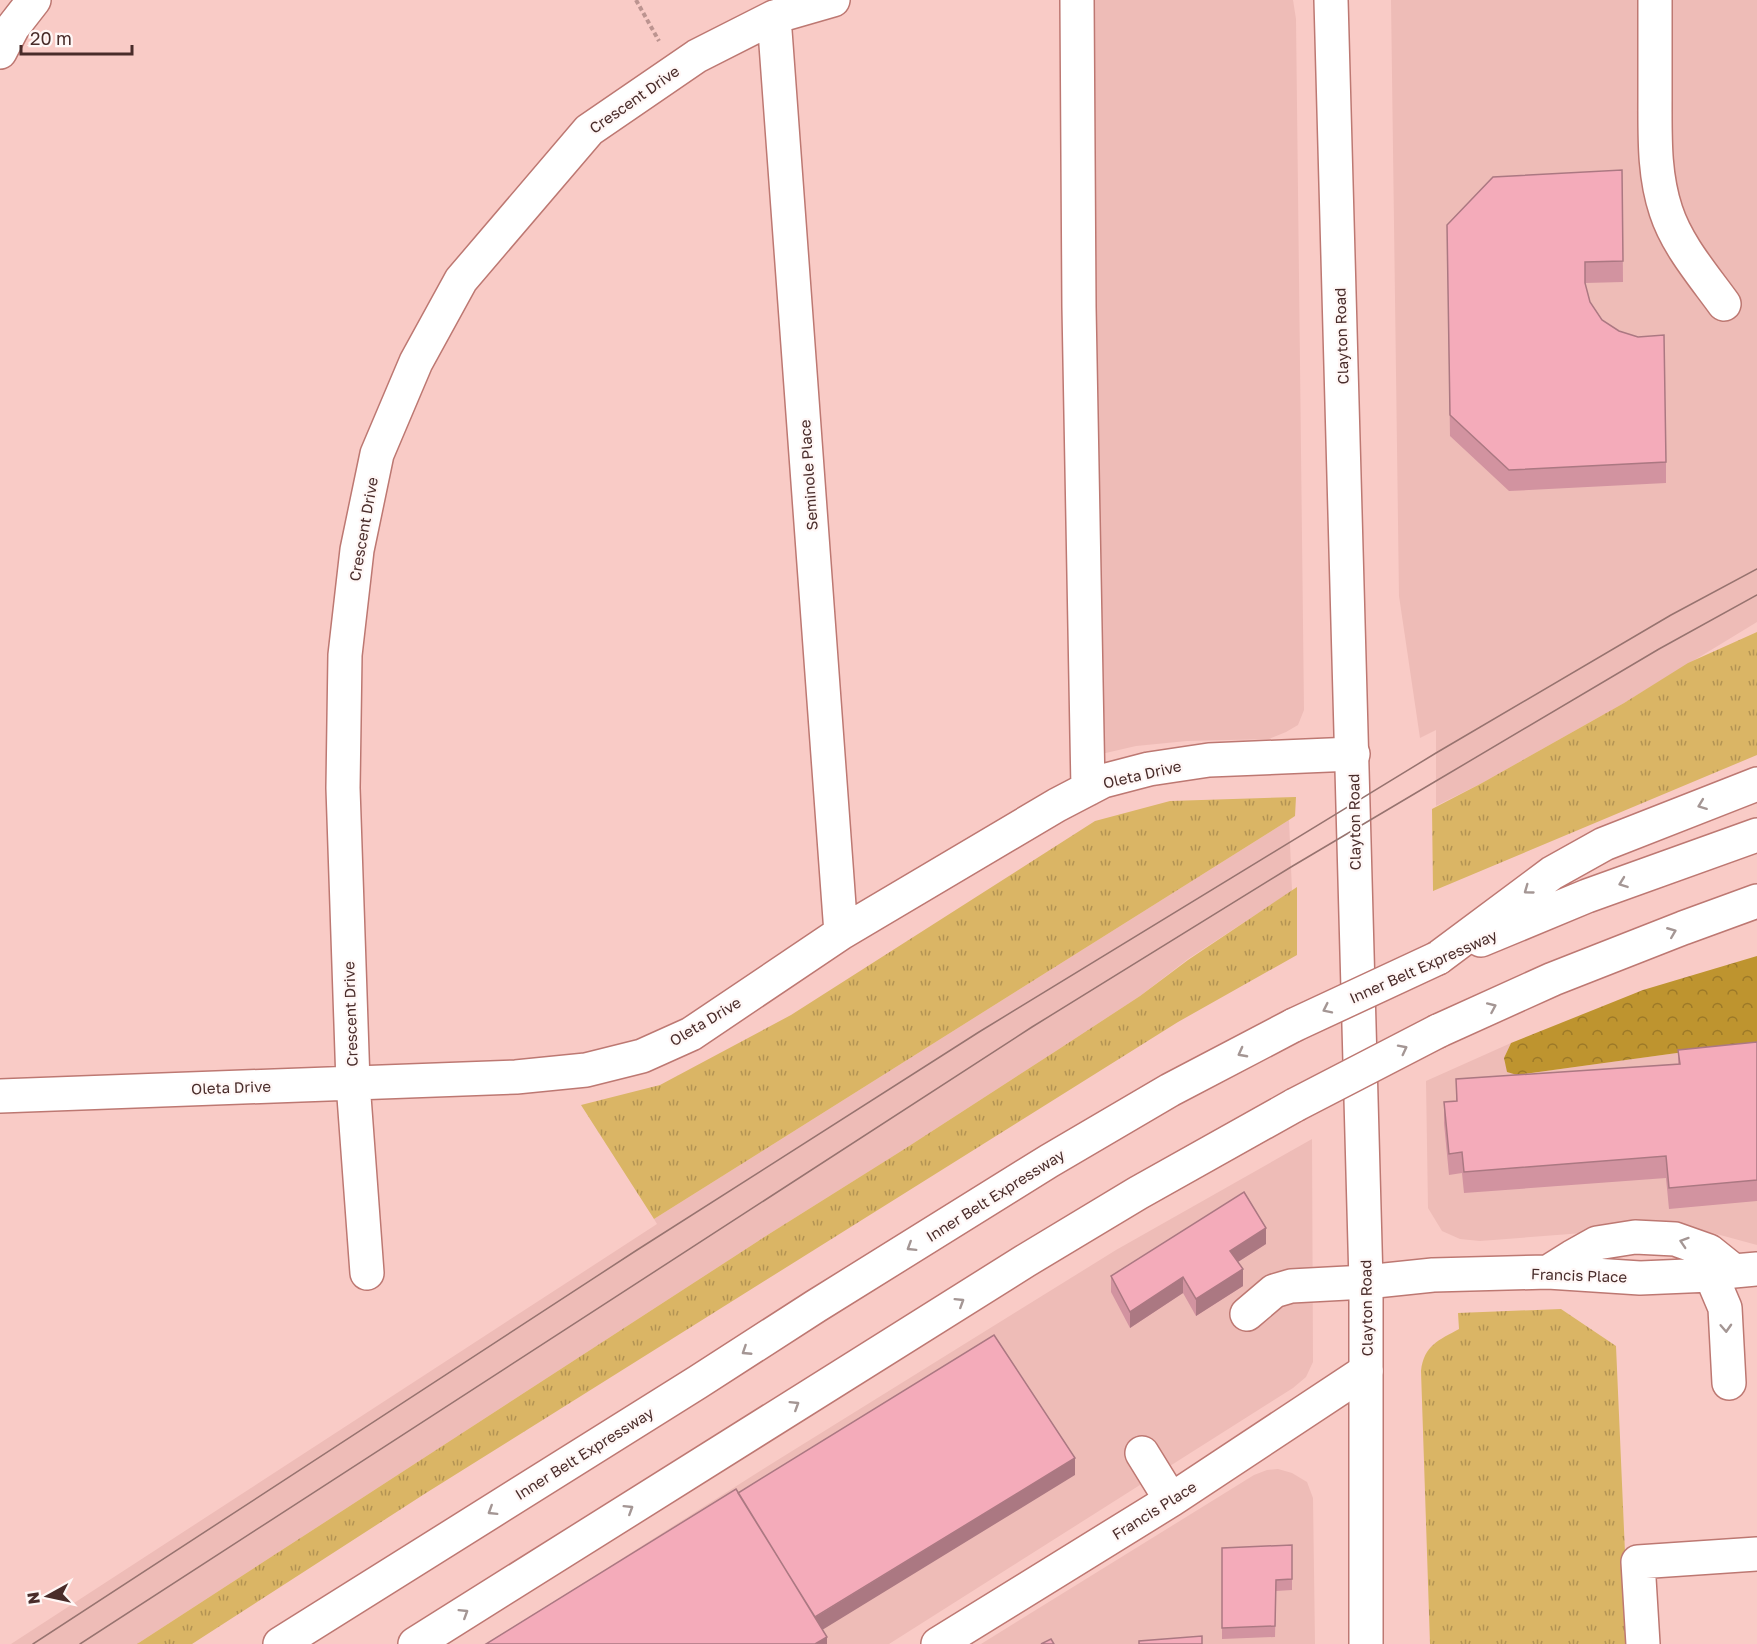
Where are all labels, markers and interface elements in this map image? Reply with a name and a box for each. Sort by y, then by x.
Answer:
scale bar [21,18,132,56]
text: 20 m [30,27,72,49]
street label: Crescent Drive [586,61,683,137]
street label: Clayton Road [1330,287,1352,385]
street label: Seminole Place [795,419,821,531]
street label: Crescent Drive [345,475,381,582]
street label: Oleta Drive [1101,756,1183,792]
street label: Clayton Road [1344,773,1364,871]
one-way arrow [1698,798,1709,810]
one-way arrow [1618,875,1629,888]
one-way arrow [1523,883,1534,894]
street label: Inner Belt Expressway [1346,925,1500,1007]
one-way arrow [1666,927,1677,939]
street label: Crescent Drive [339,961,361,1067]
street label: Oleta Drive [666,993,744,1049]
one-way arrow [1323,1001,1334,1013]
one-way arrow [1485,1002,1496,1014]
one-way arrow [1237,1045,1248,1057]
one-way arrow [1397,1045,1408,1056]
street label: Oleta Drive [191,1077,272,1097]
street label: Inner Belt Expressway [922,1145,1068,1245]
one-way arrow [1679,1237,1690,1249]
one-way arrow [907,1239,917,1251]
street label: Clayton Road [1356,1259,1376,1357]
street label: Francis Place [1531,1264,1628,1286]
one-way arrow [954,1297,964,1309]
one-way arrow [1720,1323,1733,1332]
one-way arrow [742,1344,753,1355]
one-way arrow [789,1401,799,1413]
street label: Inner Belt Expressway [511,1403,657,1503]
street label: Francis Place [1108,1477,1200,1543]
one-way arrow [488,1503,498,1515]
one-way arrow [623,1505,634,1516]
north arrow [18,1566,78,1626]
text: N [22,1591,44,1606]
one-way arrow [458,1609,469,1620]

